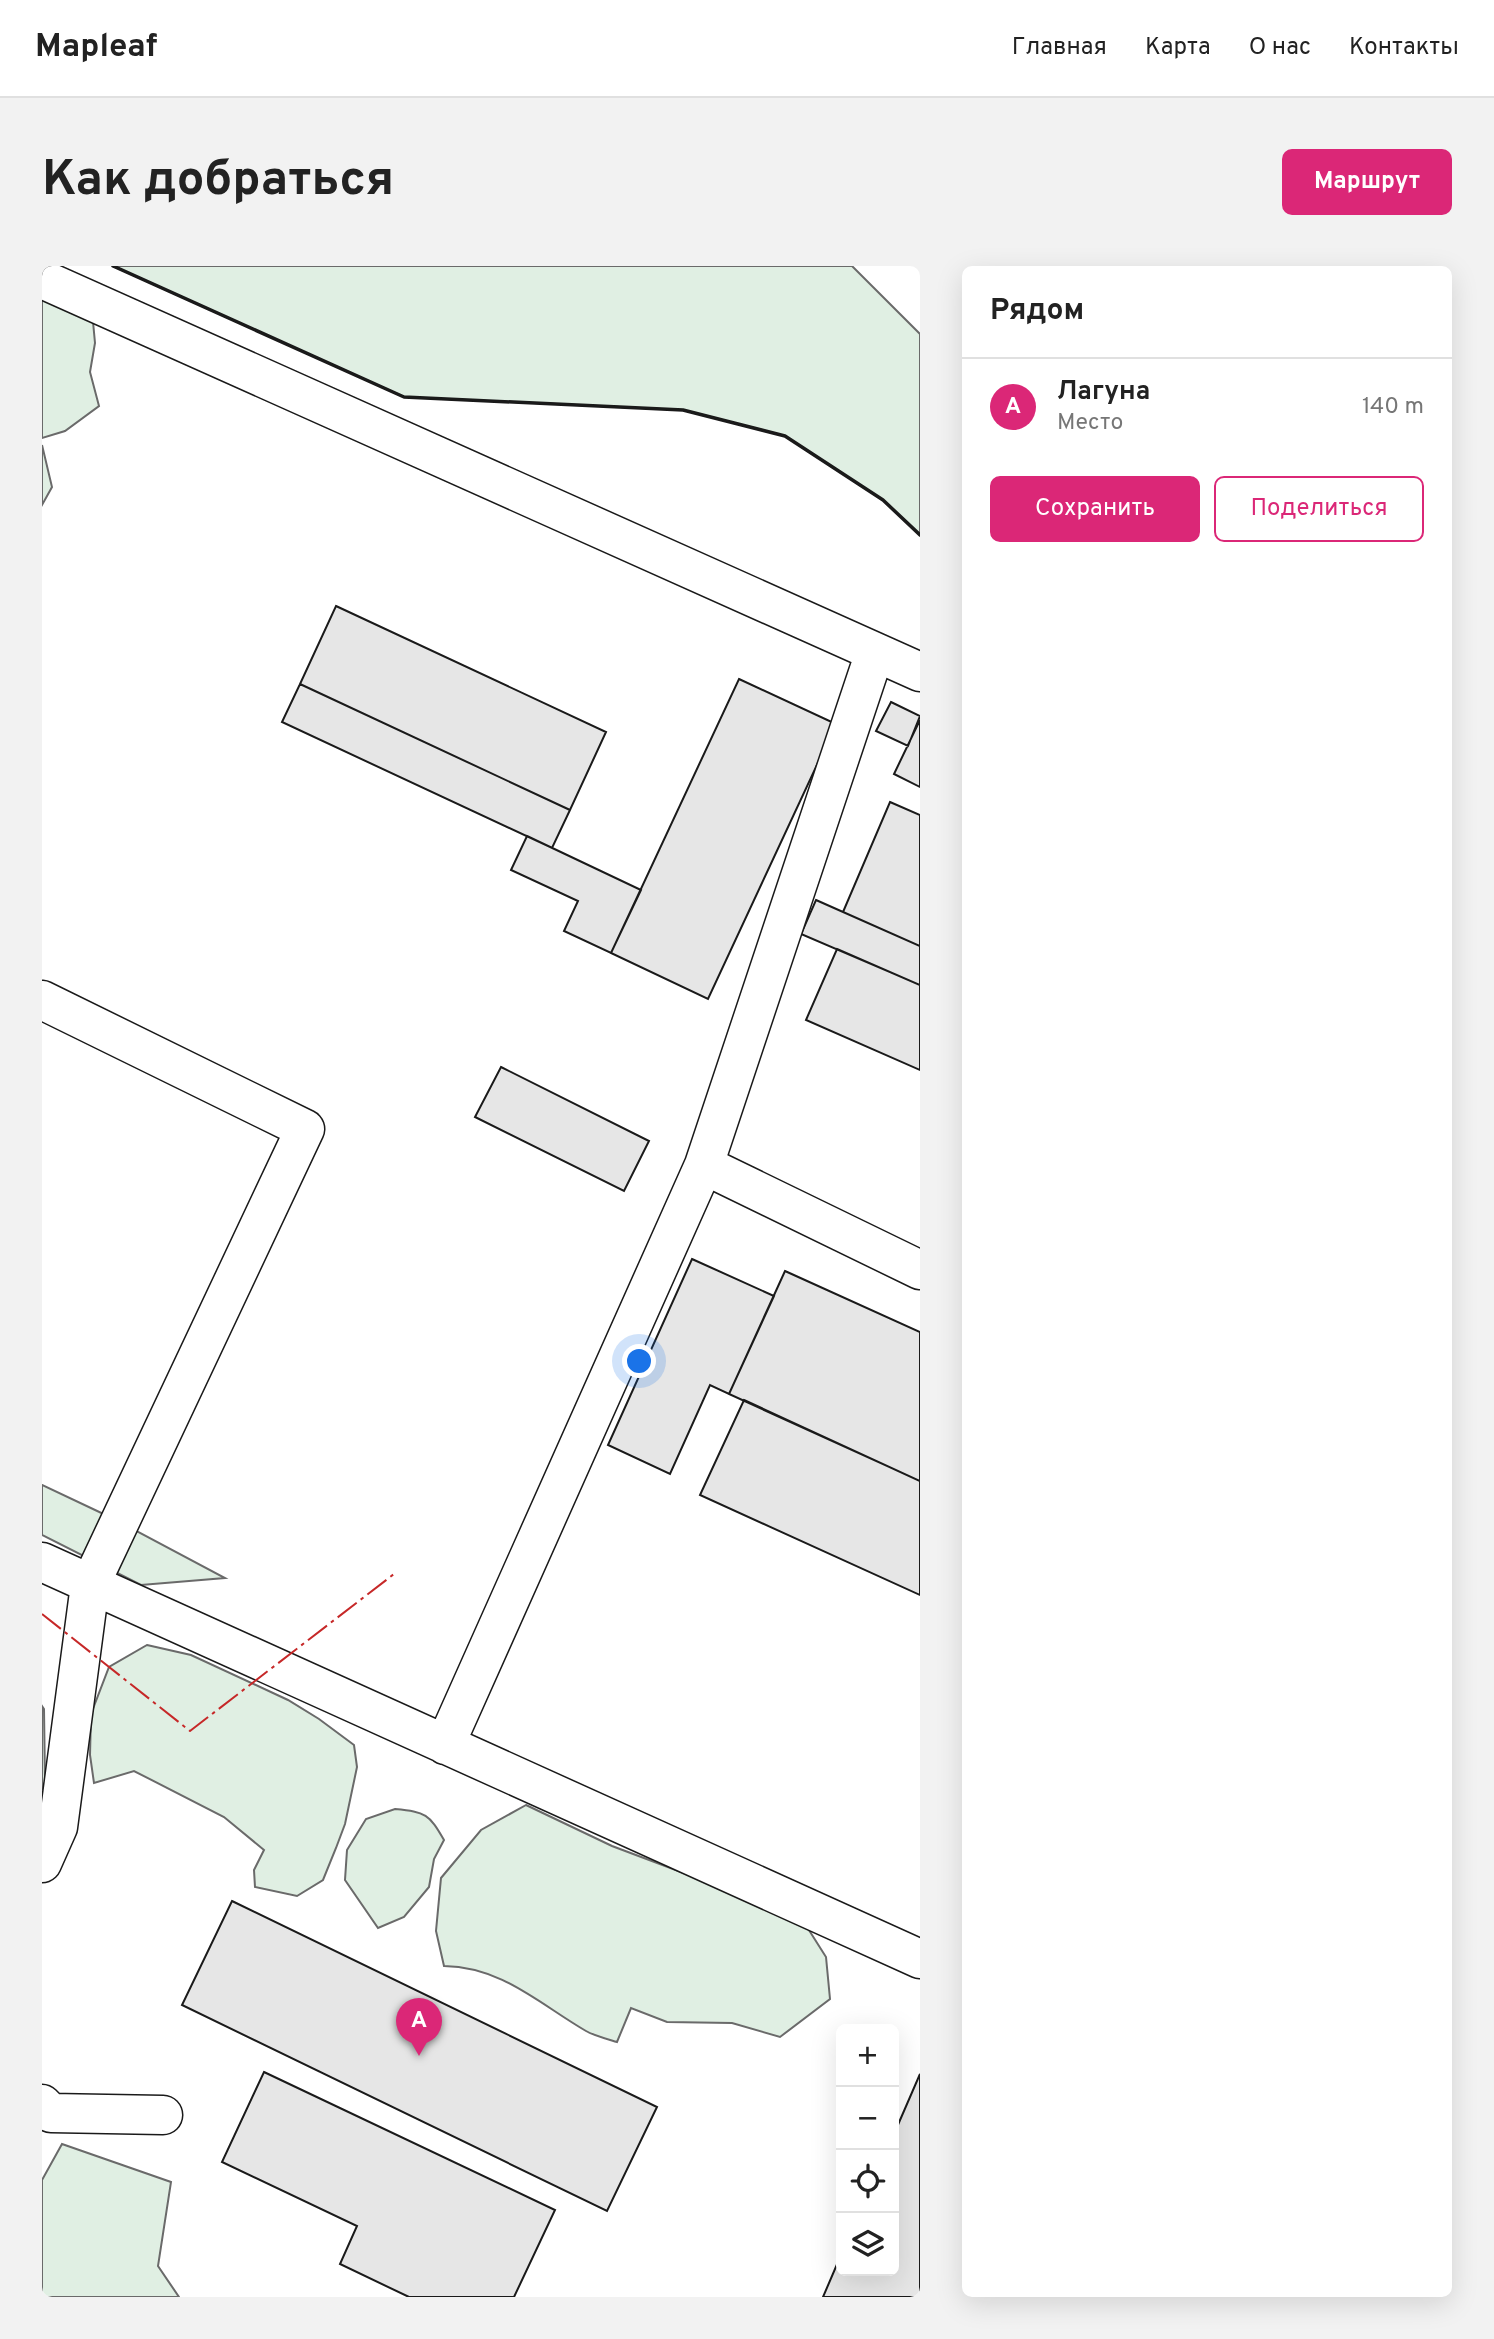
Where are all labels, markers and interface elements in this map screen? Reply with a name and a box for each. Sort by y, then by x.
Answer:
text: Mapleaf [35,27,158,69]
text: Главная [1012,33,1107,63]
text: Карта [1145,33,1211,63]
text: О нас [1249,33,1311,63]
text: Контакты [1349,33,1459,63]
button: Маршрут [1282,149,1452,215]
text: Как добраться [42,151,394,213]
text: Рядом [990,293,1084,330]
text: Лагуна [1057,376,1150,409]
text: A [1005,393,1021,422]
text: 140 m [1362,393,1424,422]
text: Место [1057,409,1123,438]
button: Сохранить [990,476,1200,542]
button: Поделиться [1214,476,1424,542]
your location [622,1344,656,1378]
pin: A [396,1998,442,2056]
map controls [836,2024,899,2276]
button: + [836,2024,899,2087]
button: − [836,2087,899,2150]
button: locate [836,2150,899,2213]
button: layers [836,2213,899,2276]

